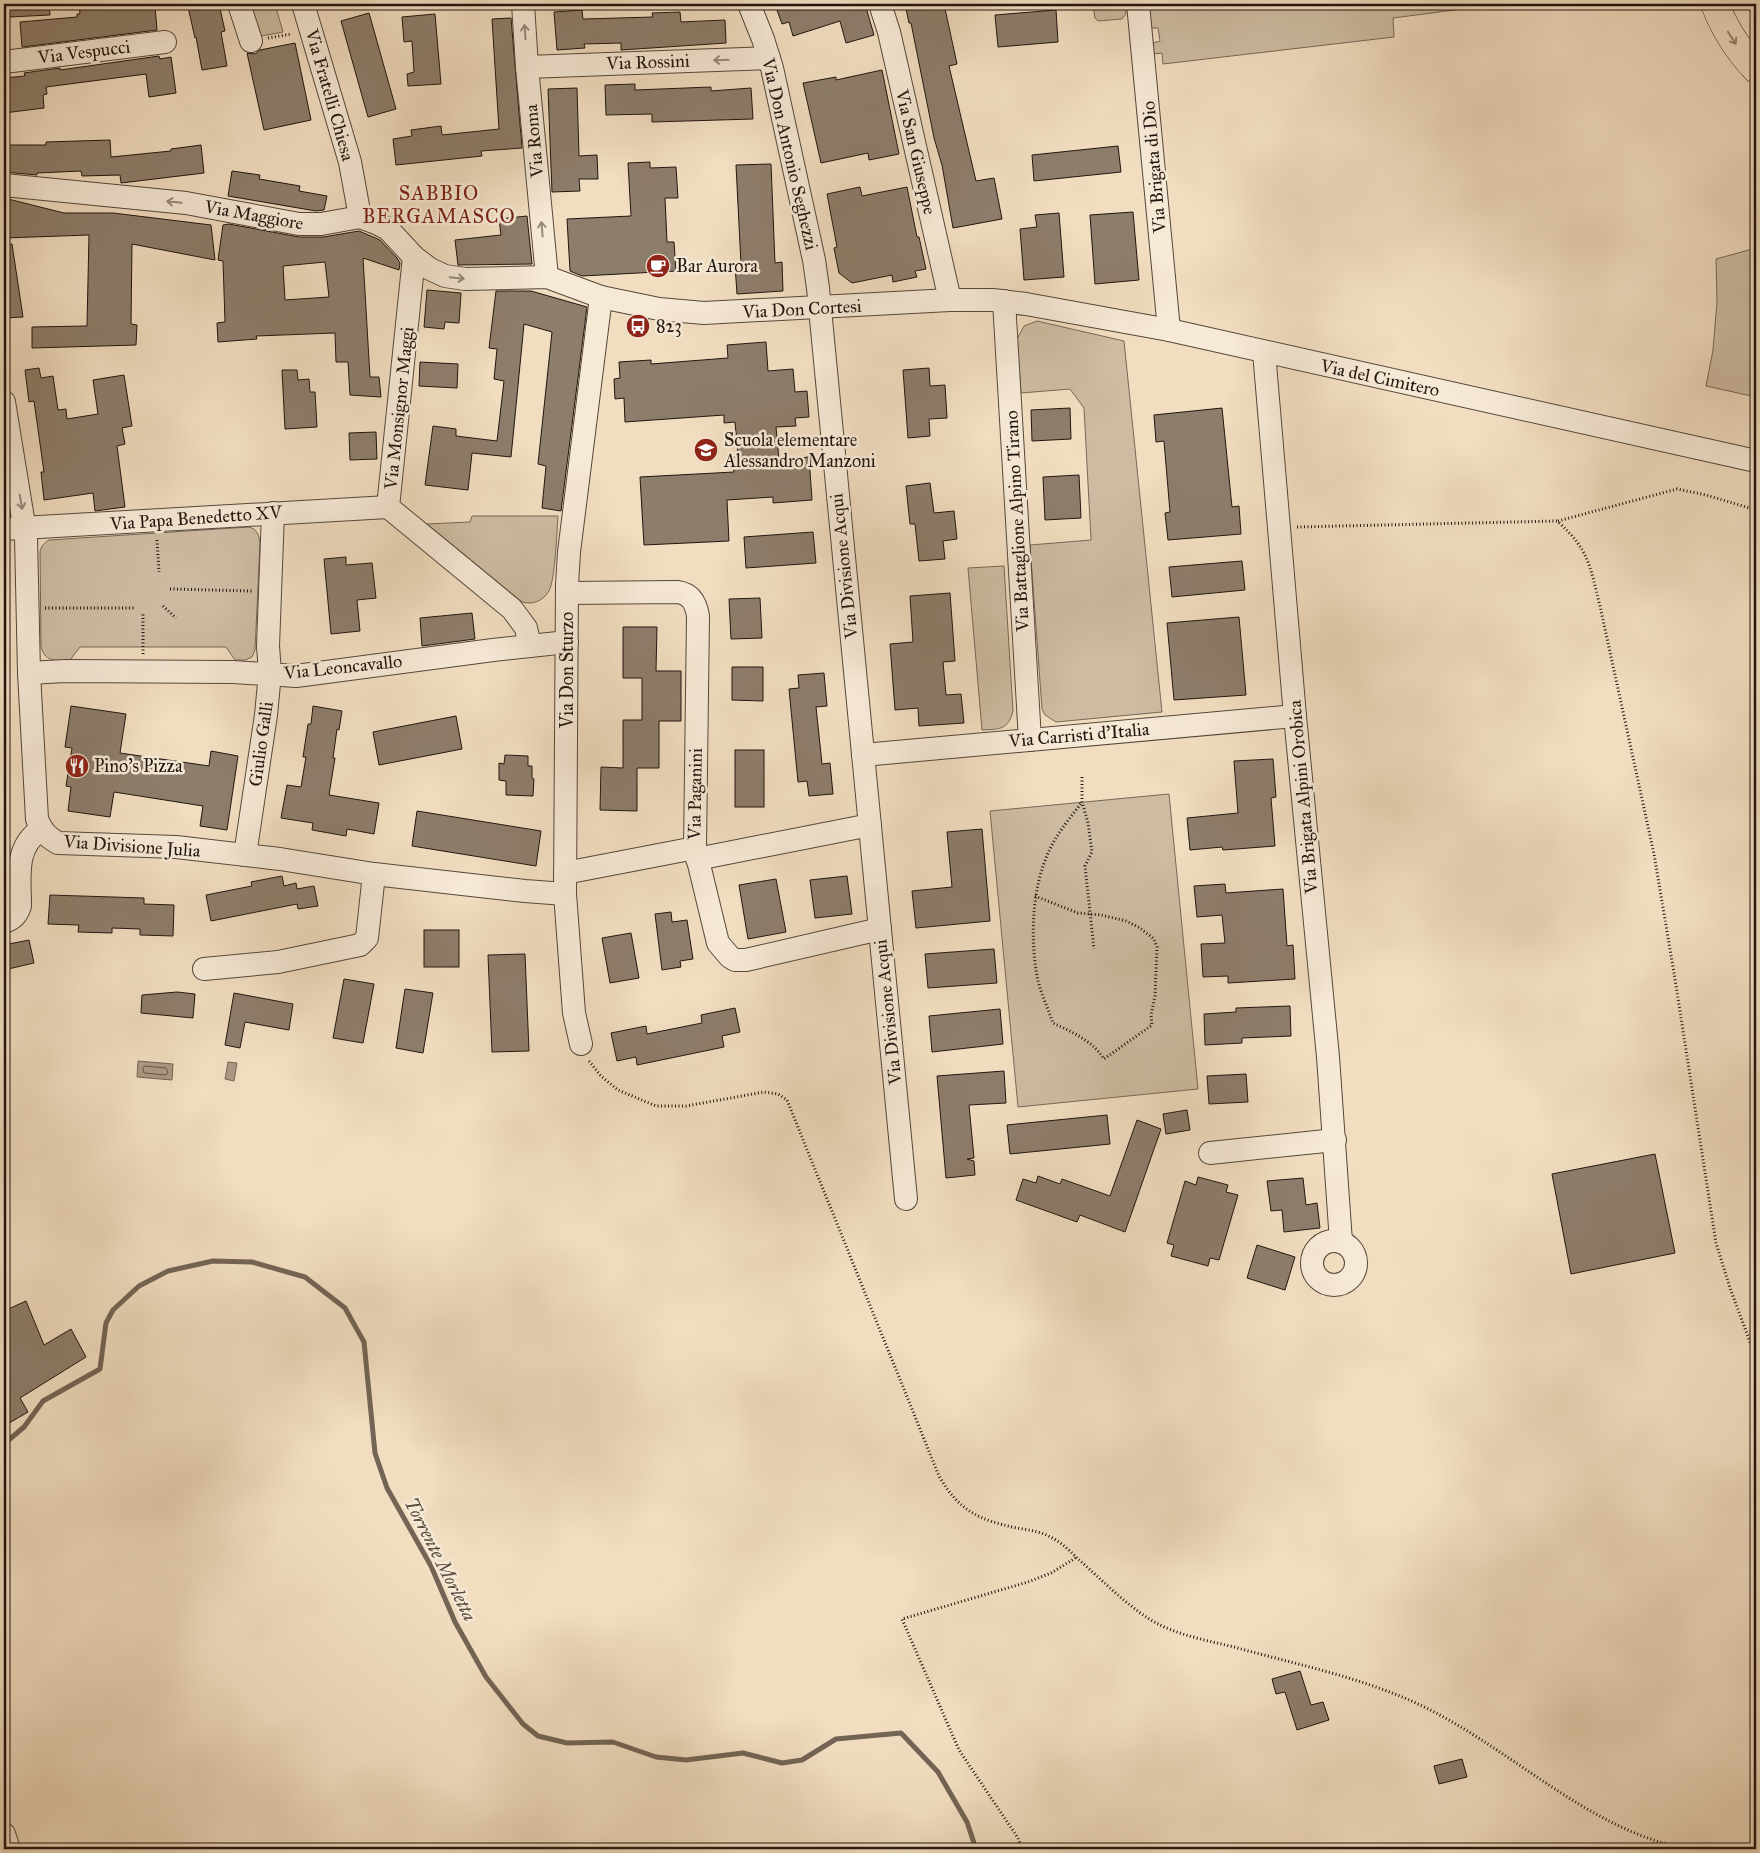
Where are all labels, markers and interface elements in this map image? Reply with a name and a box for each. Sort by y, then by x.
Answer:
one-way arrow [520,24,529,40]
street label: Via Fratelli Chiesa [300,26,359,164]
one-way arrow [1727,31,1737,45]
street label: Via Vespucci [36,35,132,69]
street label: Via Rossini [605,50,690,74]
one-way arrow [713,55,729,64]
street label: Via Don Antonio Seghezzi [756,55,823,252]
street label: Via San Giuseppe [891,86,941,217]
street label: Via Brigata di Dio [1137,100,1172,235]
street label: Via Roma [520,103,548,179]
district label: SABBIO BERGAMASCO [362,181,516,228]
street label: Via Maggiore [202,195,305,236]
one-way arrow [166,197,182,207]
one-way arrow [538,221,547,237]
cafe icon: Bar Aurora [645,253,671,279]
place label: Bar Aurora [676,255,758,277]
one-way arrow [449,273,465,283]
street label: Via Don Cortesi [741,295,862,323]
bus stop icon: 823 [625,313,651,339]
place label: 823 [656,315,682,337]
street label: Via Monsignor Maggi [379,325,419,492]
street label: Via del Cimitero [1317,354,1442,401]
street label: Via Battaglione Alpino Tirano [1000,410,1035,633]
place label: Scuola elementare Alessandro Manzoni [723,429,876,472]
school or university icon: Scuola elementare Alessandro Manzoni [693,437,719,463]
street label: Via Divisione Acqui [825,492,864,641]
one-way arrow [16,494,26,510]
street label: Via Papa Benedetto XV [108,501,284,535]
street label: Via Don Sturzo [556,612,578,729]
street label: Via Leoncavallo [282,650,403,684]
street label: Via Brigata Alpini Orobica [1284,699,1324,896]
street label: Giulio Galli [244,700,278,788]
street label: Via Carristi d'Italia [1007,718,1151,752]
street label: Via Paganini [683,748,708,841]
restaurant icon: Pino's Pizza [64,753,90,779]
place label: Pino's Pizza [94,755,183,777]
street label: Via Divisione Julia [62,830,202,863]
street label: Via Divisione Acqui [869,938,908,1087]
water label: Torrente Morletta [400,1494,482,1625]

